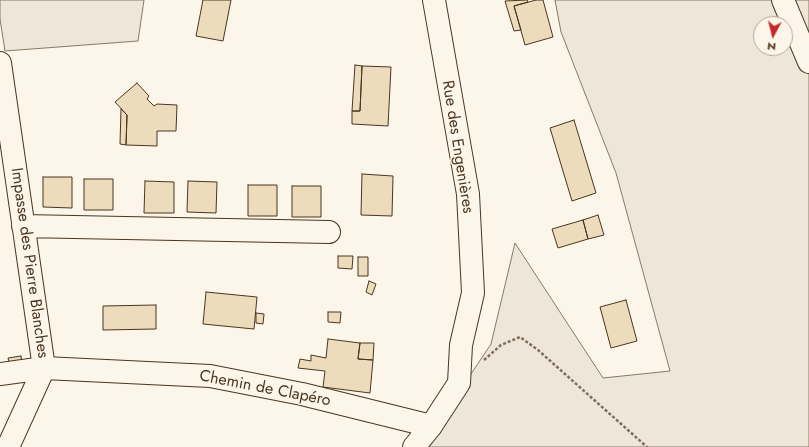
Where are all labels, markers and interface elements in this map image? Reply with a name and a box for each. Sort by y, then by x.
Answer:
north arrow [753,16,793,56]
text: N [766,38,777,55]
street label: Rue des Engenières [437,79,477,215]
street label: Impasse des Pierre Blanches [6,167,52,359]
street label: Chemin de Clapéro [198,367,332,411]

